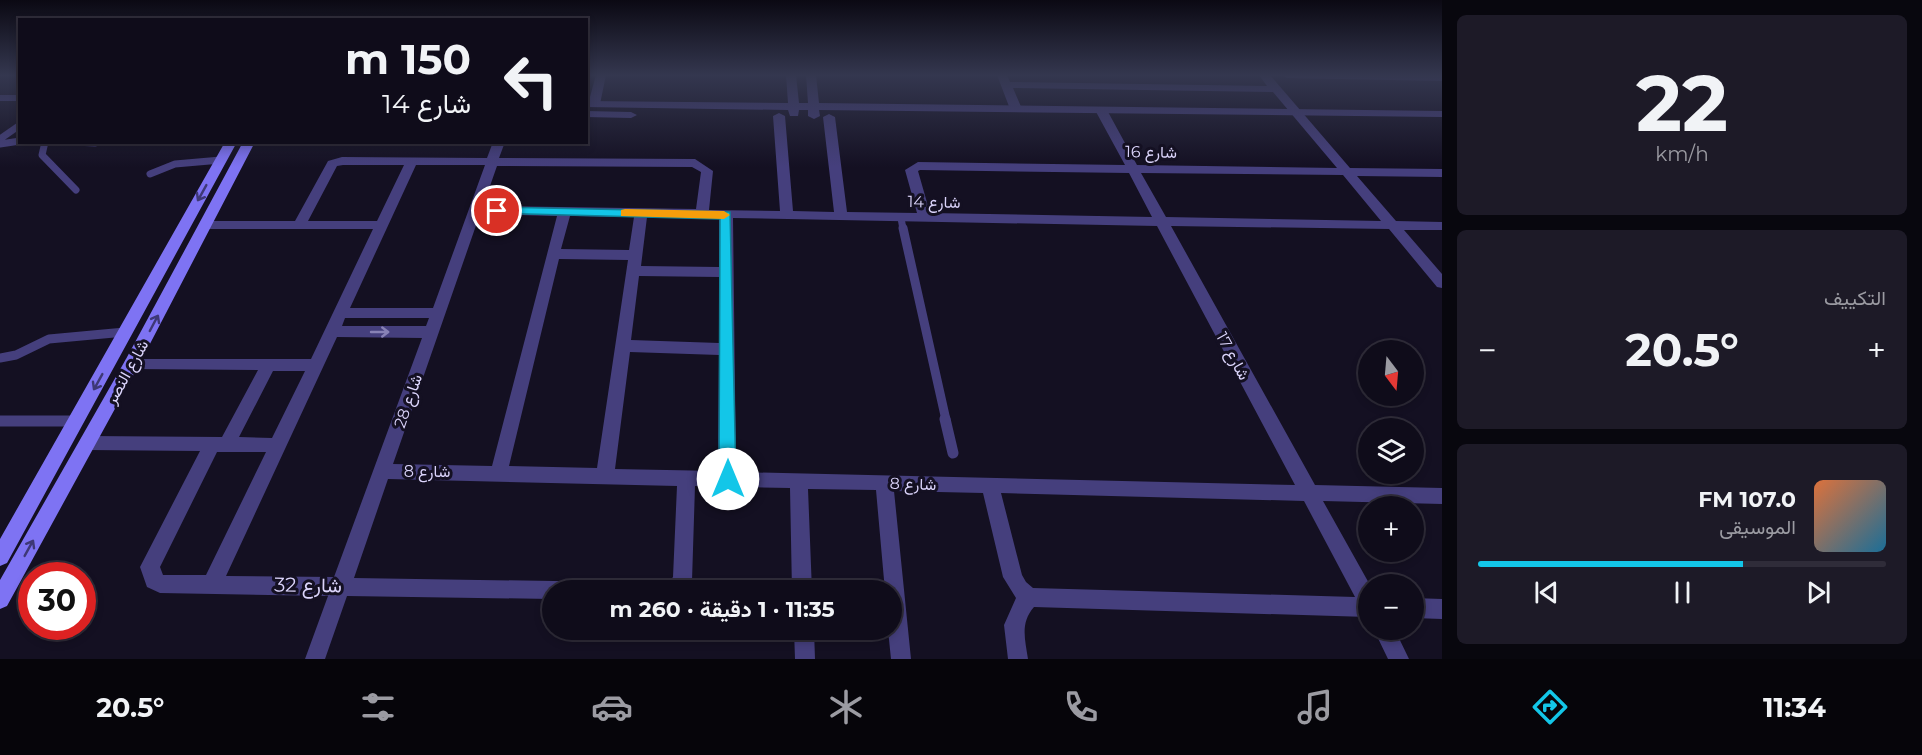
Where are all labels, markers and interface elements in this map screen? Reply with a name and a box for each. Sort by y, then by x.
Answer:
text: 150 m [345,33,471,85]
icon: left [492,42,570,120]
text: 22 [1636,55,1728,151]
text: شارع 14 [382,87,471,120]
street label: شارع 16 [1125,142,1177,164]
text: km/h [1655,142,1709,166]
one-way arrow [196,184,208,201]
pin [471,185,522,236]
street label: شارع 14 [907,192,961,214]
icon: arrive [480,194,513,227]
text: التكييف [1824,286,1886,310]
one-way arrow [149,314,160,332]
text: 20.5° [1625,322,1739,377]
one-way arrow [370,326,390,338]
street label: شارع 17 [1210,329,1254,384]
text: − [1478,330,1497,370]
text: + [1867,330,1886,370]
street label: شارع النصر [101,337,154,409]
north arrow [1358,340,1424,406]
map controls [1358,340,1424,640]
street label: شارع 28 [390,372,428,431]
one-way arrow [92,373,104,390]
button: layers [1358,418,1424,484]
position arrow [696,447,760,511]
street label: شارع 8 [404,462,450,483]
street label: شارع 8 [889,474,937,496]
text: 107.0 FM [1698,486,1796,513]
button: + [1358,496,1424,562]
text: الموسيقى [1719,515,1796,539]
one-way arrow [24,540,35,558]
speed limit sign: 30 [18,562,96,640]
street label: شارع 32 [274,572,342,600]
button: − [1358,574,1424,640]
icon: previous [1530,576,1563,609]
icon: pause [1666,576,1699,609]
icon: next [1802,576,1835,609]
text: 11:35 · 1 دقيقة · 260 m [609,596,835,623]
icon: filters [357,686,399,728]
icon: car [591,686,633,728]
icon: climate [825,686,867,728]
icon: phone [1060,686,1102,728]
icon: music [1294,686,1336,728]
icon: directions [1529,686,1571,728]
text: 20.5° [96,691,164,724]
text: 11:34 [1763,691,1826,724]

